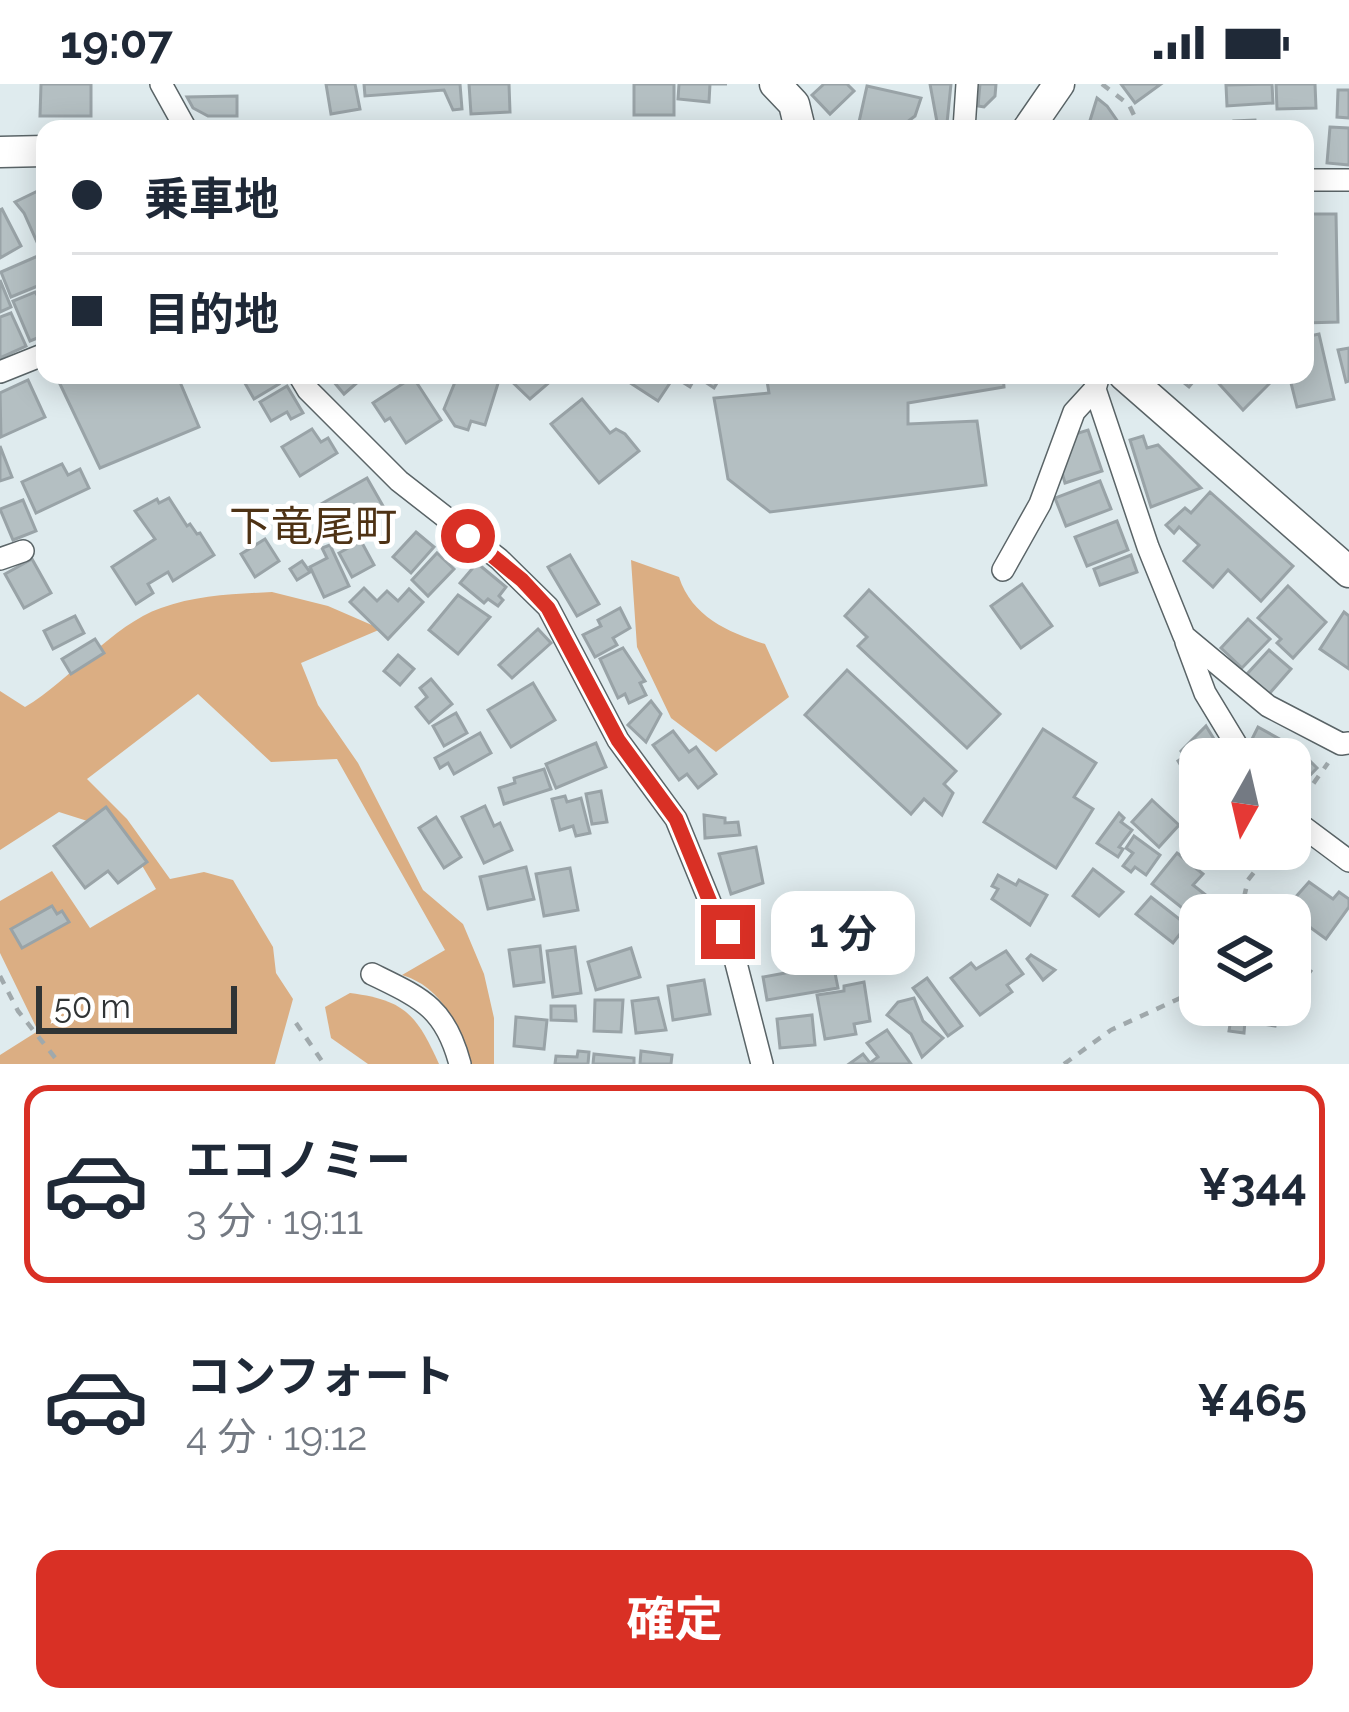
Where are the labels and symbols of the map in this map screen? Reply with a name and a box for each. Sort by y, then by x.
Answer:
district label: 下竜尾町 [229,502,397,551]
route start [441,509,495,563]
north arrow [1179,738,1311,870]
callout: 1 分 [770,890,914,974]
route end [701,905,755,959]
scale bar [36,980,237,1033]

